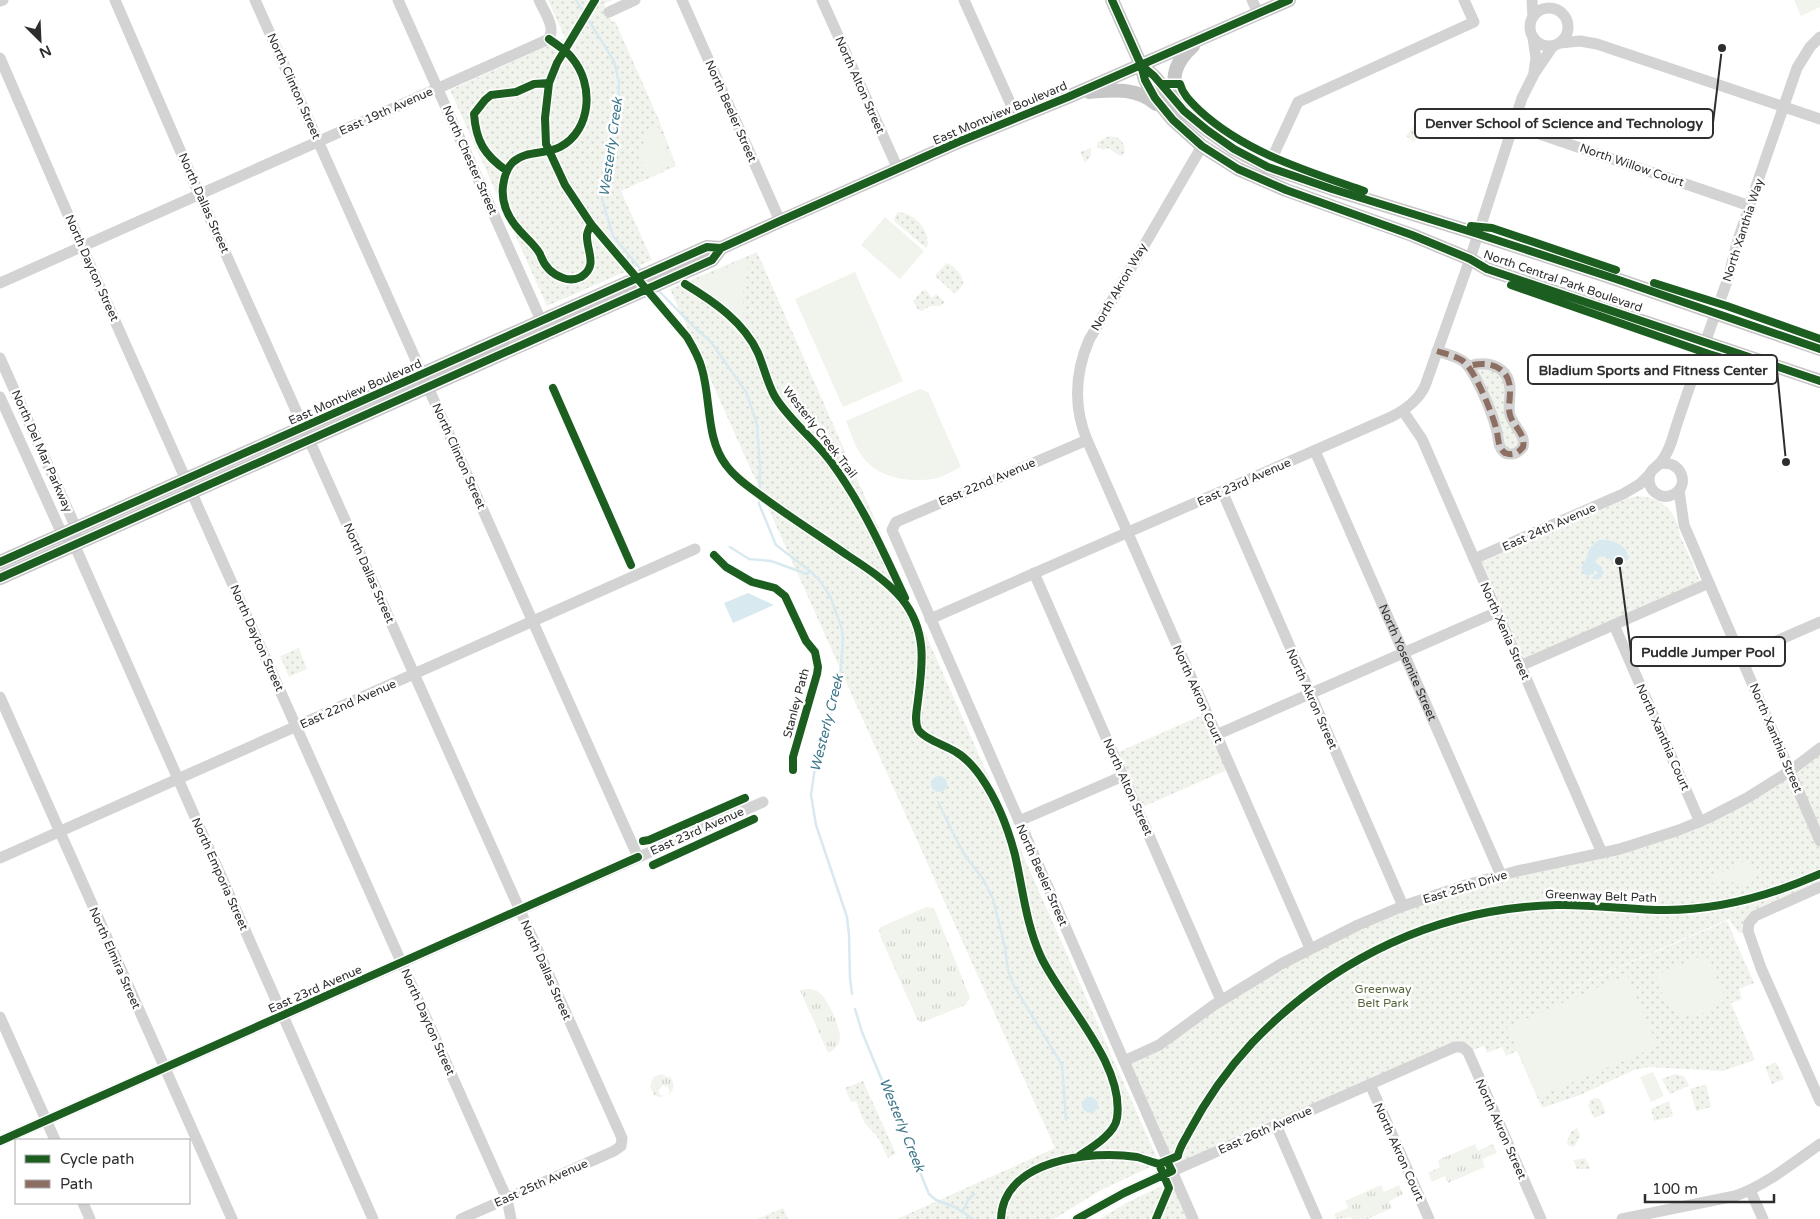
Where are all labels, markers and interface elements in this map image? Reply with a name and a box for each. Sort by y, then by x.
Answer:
north arrow [15,15,65,65]
street label: North Clinton Street [264,31,324,141]
street label: North Alton Street [832,34,888,136]
text: N [36,41,54,61]
street label: North Beeler Street [702,58,760,164]
street label: East Montview Boulevard [931,78,1069,148]
street label: East 19th Avenue [337,84,435,138]
water label: Westerly Creek [596,95,627,197]
street label: North Chester Street [440,103,501,217]
callout: Denver School of Science and Technology [1415,109,1713,138]
text: Denver School of Science and Technology [1425,115,1703,132]
street label: North Willow Court [1578,141,1686,190]
street label: North Dallas Street [176,151,233,256]
street label: North Xanthia Way [1720,176,1766,283]
street label: North Dayton Street [62,213,122,324]
street label: North Akron Way [1088,240,1150,333]
street label: North Central Park Boulevard [1482,247,1644,315]
callout: Bladium Sports and Fitness Center [1528,355,1777,384]
street label: East Montview Boulevard [286,356,424,428]
text: Bladium Sports and Fitness Center [1538,362,1768,379]
street label: Westerly Creek Trail [780,383,860,481]
street label: North Del Mar Parkway [9,388,76,515]
street label: North Clinton Street [429,401,489,511]
street label: East 22nd Avenue [937,455,1038,509]
street label: East 23rd Avenue [1195,455,1293,509]
street label: East 24th Avenue [1500,500,1598,554]
street label: North Dallas Street [341,521,398,626]
street label: North Xenia Street [1477,580,1533,682]
street label: North Dayton Street [227,583,287,694]
street label: North Yosemite Street [1376,602,1440,723]
callout: Puddle Jumper Pool [1631,637,1785,666]
street label: North Akron Court [1170,643,1226,746]
text: Puddle Jumper Pool [1641,644,1775,661]
street label: North Akron Street [1284,647,1341,752]
street label: Stanley Path [780,667,812,739]
water label: Westerly Creek [807,671,848,773]
street label: East 22nd Avenue [298,676,398,731]
street label: North Xanthia Street [1747,681,1806,795]
street label: North Xanthia Court [1633,682,1693,793]
street label: North Alton Street [1100,736,1156,838]
street label: East 23rd Avenue [648,804,746,858]
street label: North Emporia Street [189,816,251,933]
street label: North Beeler Street [1013,822,1071,928]
street label: East 25th Drive [1421,867,1509,906]
street label: Greenway Belt Path [1545,887,1657,905]
street label: North Elmira Street [86,905,144,1011]
street label: North Dallas Street [518,918,575,1023]
street label: East 23rd Avenue [266,962,364,1016]
street label: North Dayton Street [398,967,458,1078]
park label: Greenway Belt Park [1355,982,1412,1010]
water label: Westerly Creek [875,1076,929,1176]
street label: North Akron Street [1473,1077,1530,1182]
street label: North Akron Court [1371,1101,1427,1204]
street label: East 26th Avenue [1216,1103,1314,1157]
legend [15,1139,190,1204]
text: Cycle path [60,1150,134,1168]
street label: East 25th Avenue [492,1156,590,1210]
scale bar [1645,1172,1774,1204]
text: Path [60,1175,93,1193]
text: 100 m [1652,1180,1698,1198]

